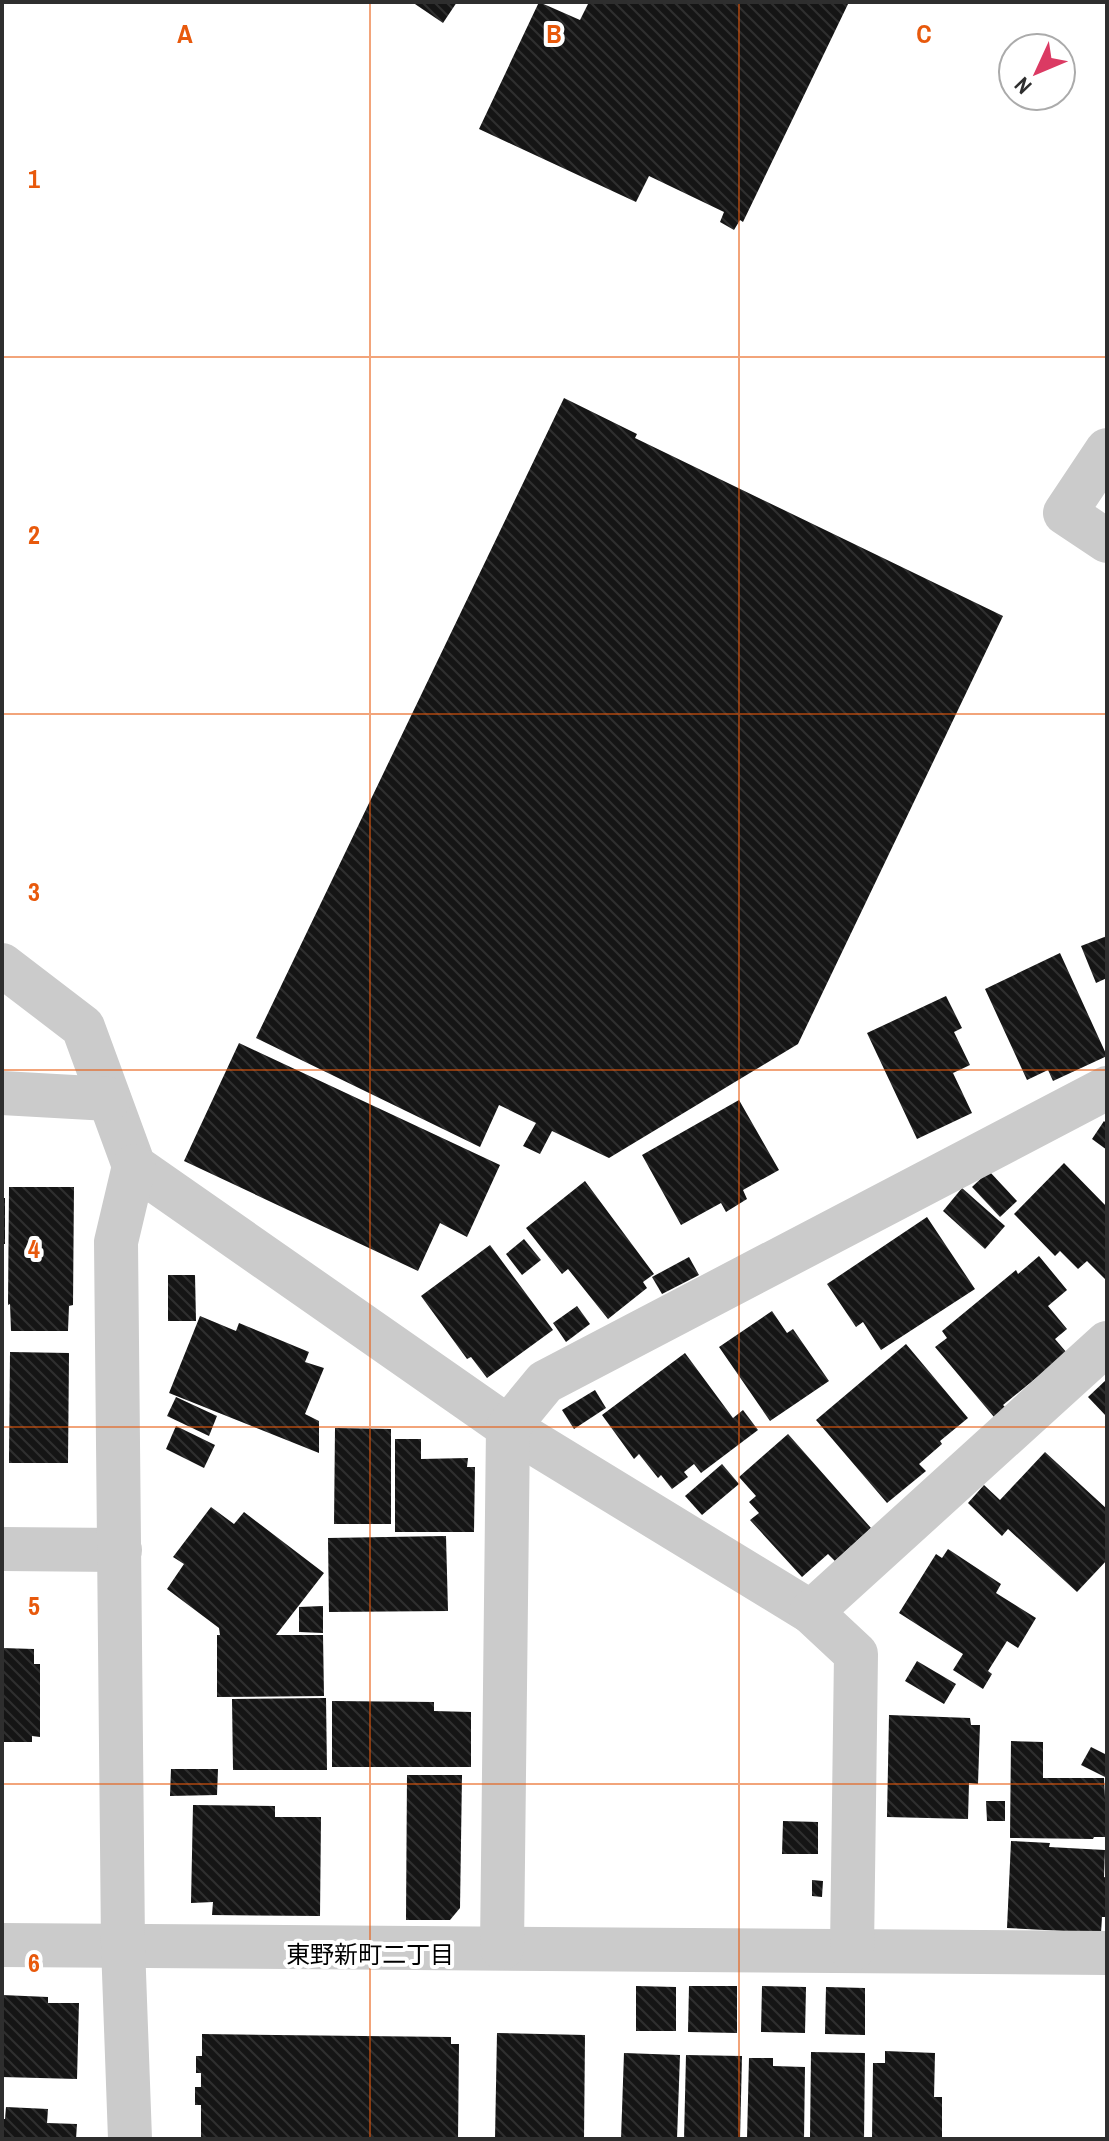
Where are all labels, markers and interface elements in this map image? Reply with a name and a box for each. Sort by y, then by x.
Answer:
text: A [177,16,193,51]
text: B [546,16,562,51]
text: C [916,16,932,51]
north arrow [997,32,1077,112]
text: N [1007,71,1038,101]
text: 1 [28,161,40,196]
text: 2 [28,517,40,552]
text: 3 [28,874,40,909]
text: 4 [28,1231,40,1266]
text: 5 [28,1588,40,1623]
district label: 東野新町二丁目 [286,1938,454,1970]
text: 6 [28,1945,40,1980]

